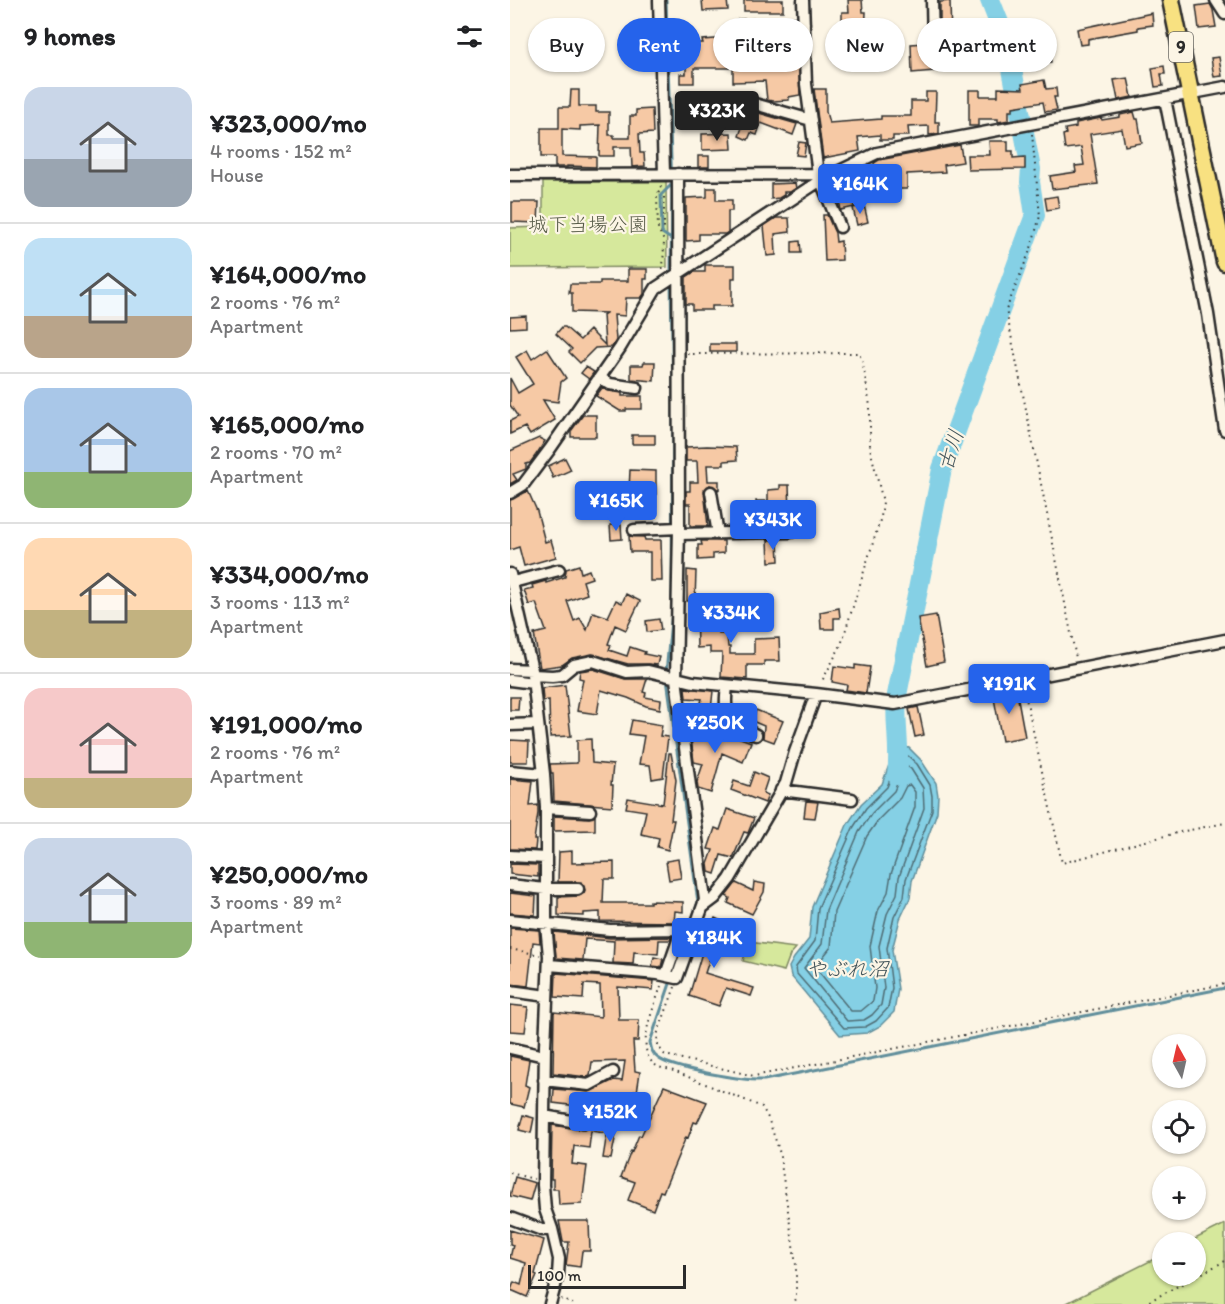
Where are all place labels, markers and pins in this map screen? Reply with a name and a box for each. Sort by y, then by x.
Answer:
pin: ¥323K [675,91,759,142]
pin: ¥164K [818,164,902,215]
pin: ¥165K [574,481,658,532]
pin: ¥343K [731,500,815,551]
pin: ¥334K [689,593,773,644]
pin: ¥191K [967,664,1051,715]
pin: ¥250K [673,703,757,754]
pin: ¥184K [672,918,756,969]
pin: ¥152K [568,1092,652,1143]

